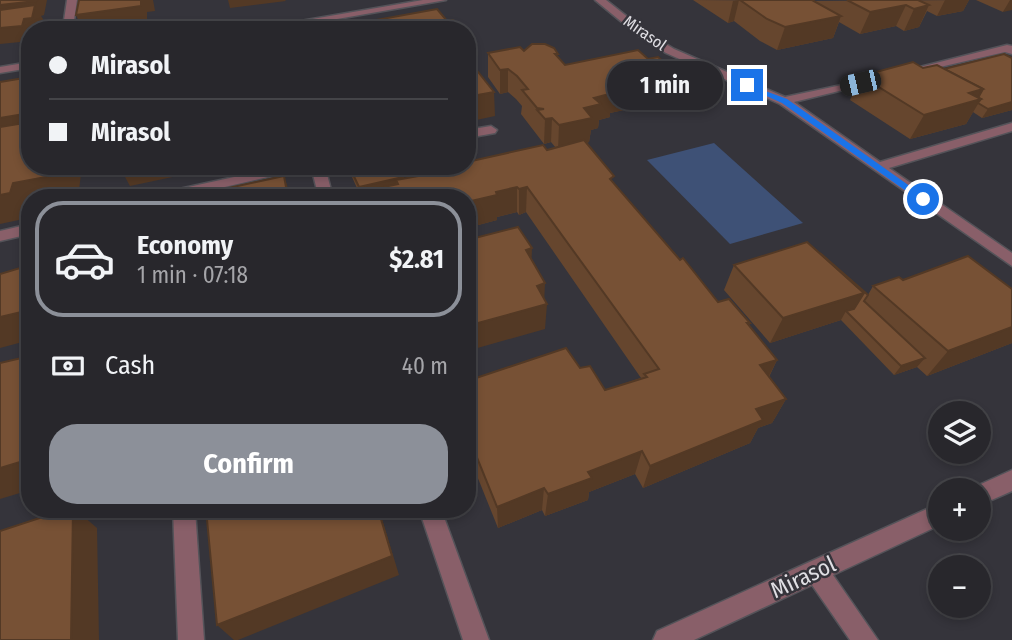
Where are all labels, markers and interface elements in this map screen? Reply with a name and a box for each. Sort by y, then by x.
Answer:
street label: Mirasol [620,12,670,54]
text: Mirasol [91,50,170,81]
callout: 1 min [607,60,722,110]
car [838,68,883,98]
route end [731,69,763,101]
text: 1 min [640,71,690,99]
text: Mirasol [91,117,170,148]
route start [907,183,939,215]
icon: car [53,228,116,291]
text: Economy [137,230,233,261]
text: $2.81 [389,244,444,275]
text: 1 min · 07:18 [137,261,248,289]
icon: cash [49,347,87,385]
text: Cash [105,350,155,381]
text: 40 m [402,352,448,380]
map controls [928,401,991,618]
button: layers [928,401,991,464]
button: Confirm [49,424,448,504]
button: + [928,478,991,541]
street label: Mirasol [766,550,840,604]
button: − [928,555,991,618]

